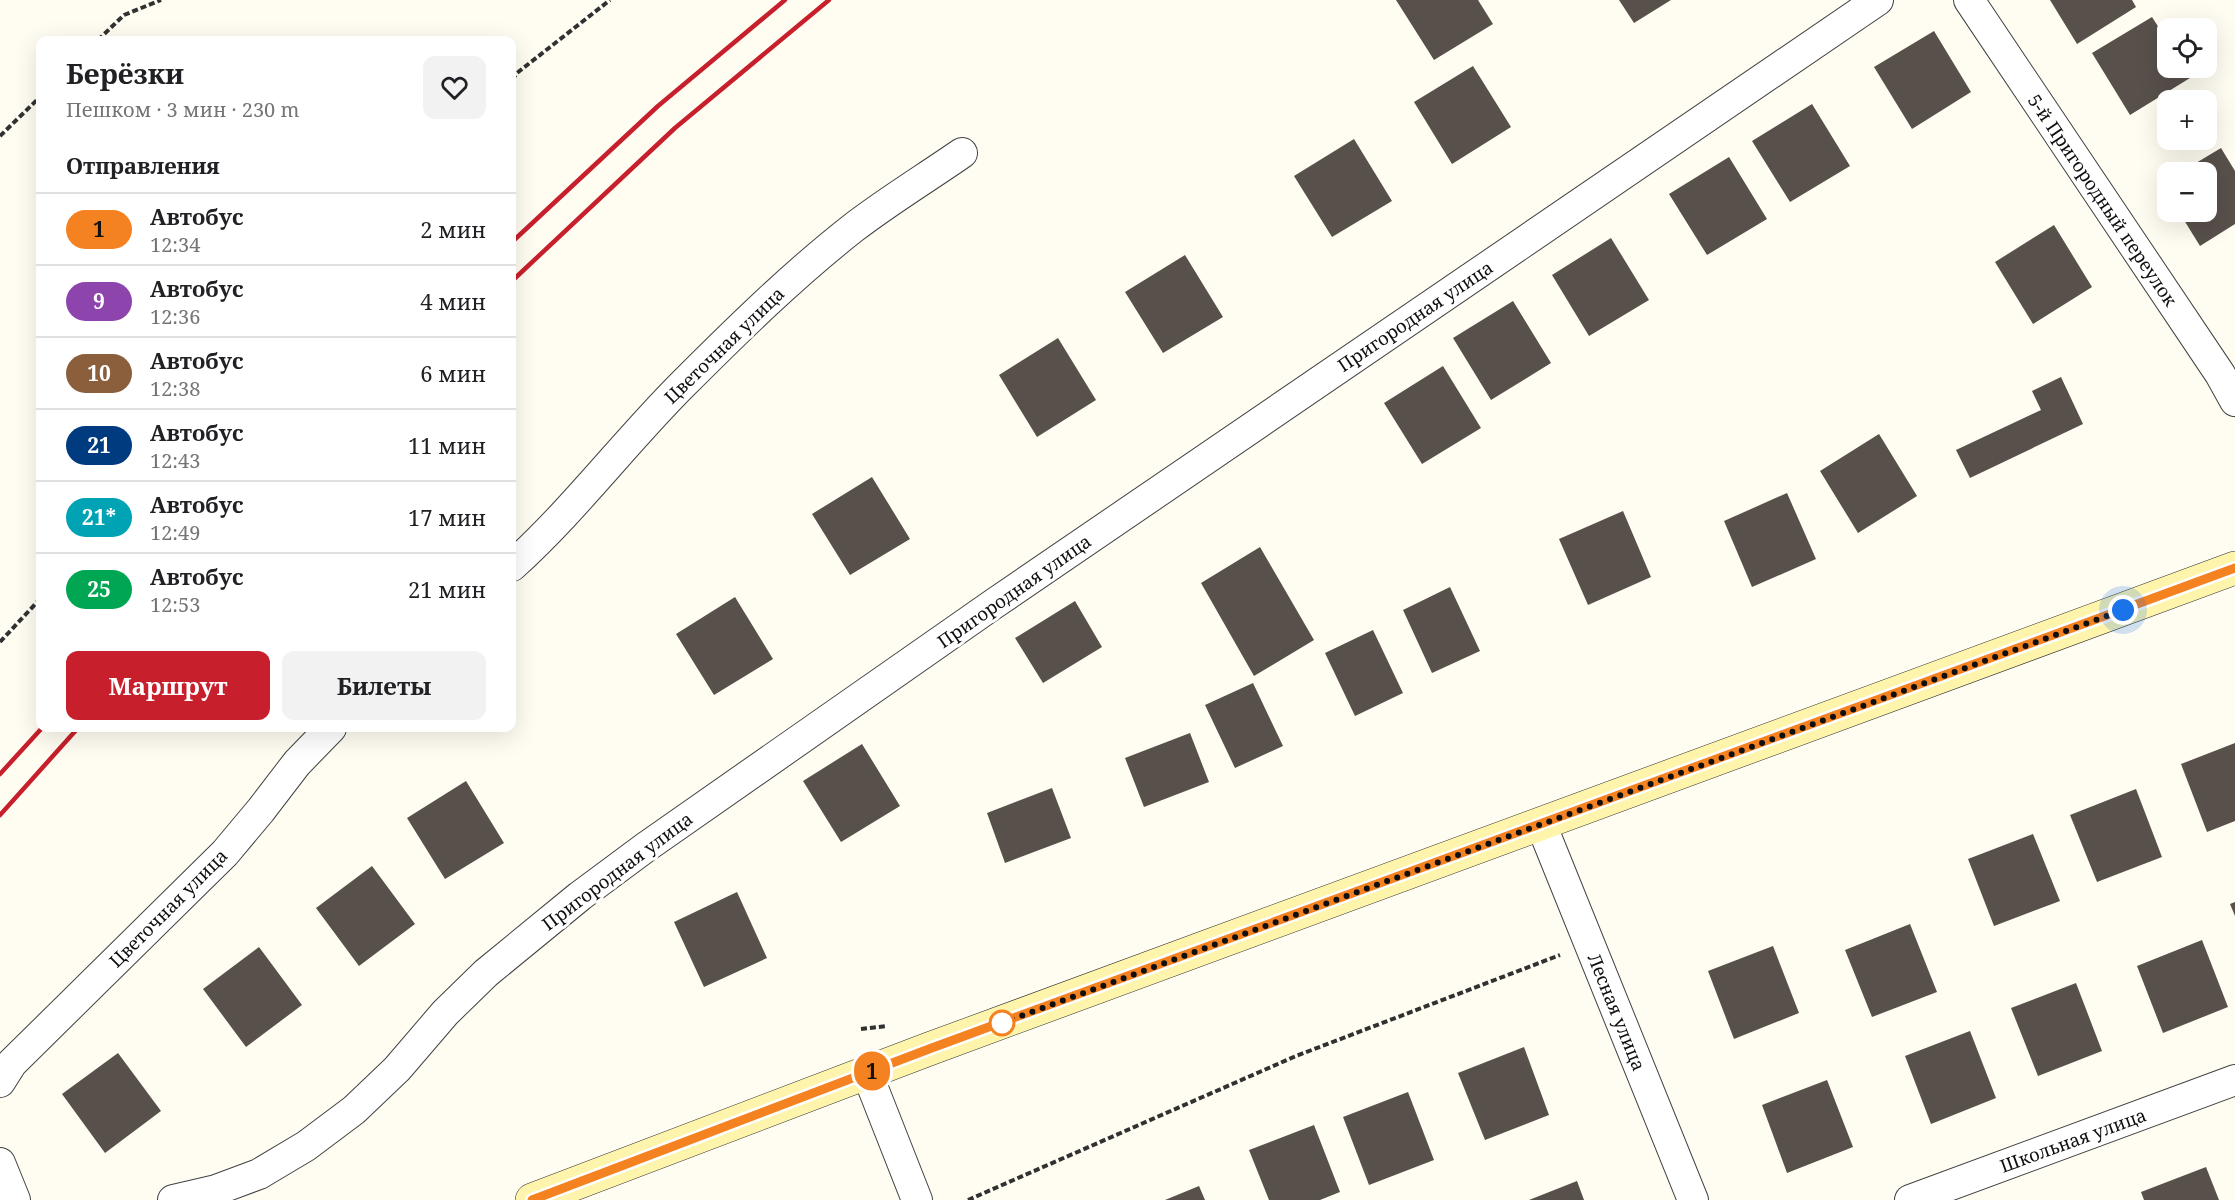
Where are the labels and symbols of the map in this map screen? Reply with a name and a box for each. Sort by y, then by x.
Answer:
street label: 5-й Пригородный переулок [2023,89,2183,311]
street label: Пригородная улица [1333,255,1497,377]
street label: Цветочная улица [659,282,789,408]
street label: Пригородная улица [932,529,1096,653]
your location [2108,595,2138,625]
street label: Пригородная улица [537,806,697,936]
street label: Цветочная улица [104,844,232,972]
street label: Лесная улица [1583,950,1651,1074]
unlabelled marker [989,1010,1015,1036]
line badge: 1 [852,1052,892,1090]
street label: Школьная улица [1997,1102,2149,1178]

